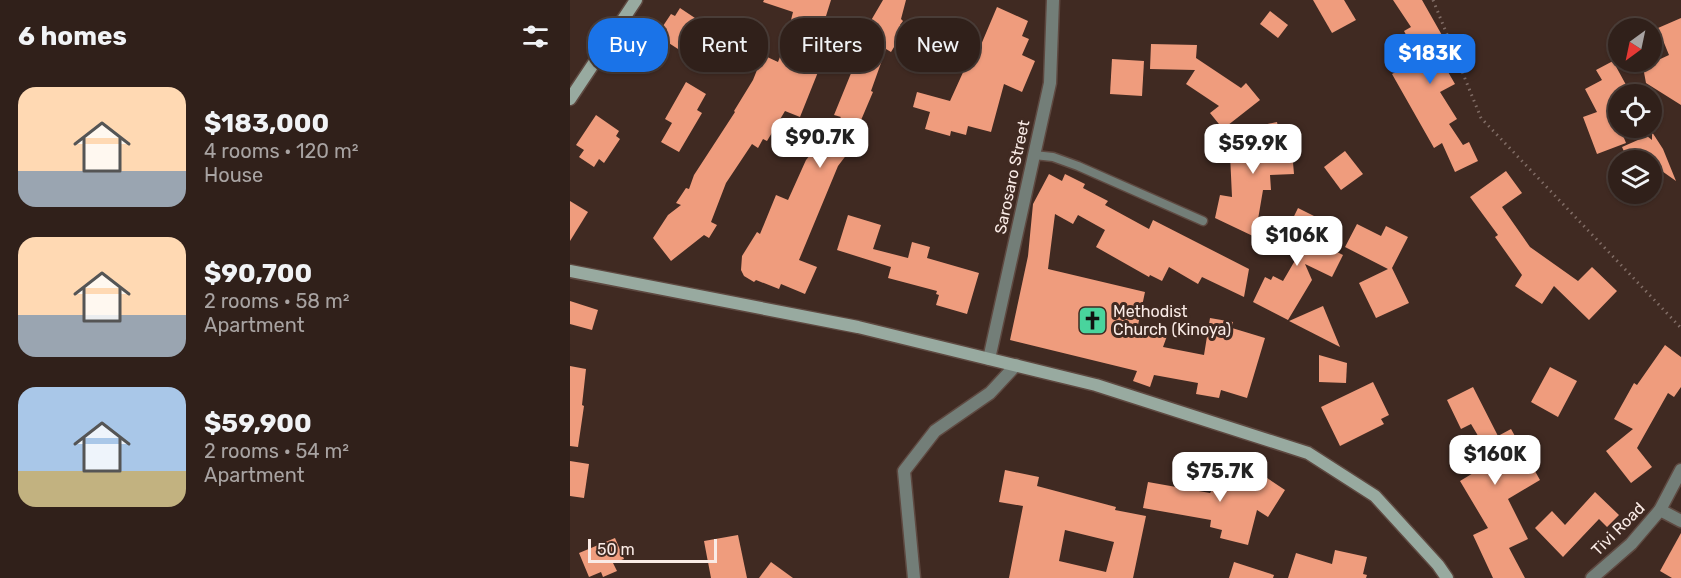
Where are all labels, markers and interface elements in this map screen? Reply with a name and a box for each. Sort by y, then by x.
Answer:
chip: Buy [588,18,668,72]
chip: Rent [680,18,768,72]
chip: Filters [780,18,884,72]
chip: New [896,18,980,72]
north arrow [1608,18,1662,72]
map controls [1608,18,1662,204]
icon: filters [519,20,552,53]
text: 6 homes [18,21,127,52]
pin: $183K [1388,34,1472,85]
text: $183K [1398,41,1462,65]
button: locate [1608,84,1662,138]
text: $183,000 [204,108,329,139]
icon: home [66,111,138,183]
pin: $90.7K [771,118,869,169]
street label: Sarosaro Street [991,118,1033,236]
pin: $59.9K [1204,124,1302,175]
text: $90.7K [785,125,855,149]
text: $59.9K [1218,131,1288,155]
text: 4 rooms · 120 m² [204,139,359,163]
button: layers [1608,150,1662,204]
text: House [204,163,263,187]
pin: $106K [1255,216,1339,267]
text: $106K [1265,223,1329,247]
text: $90,700 [204,258,312,289]
icon: home [66,261,138,333]
text: 2 rooms · 58 m² [204,289,350,313]
place label: Methodist Church (Kinoya) [1113,302,1231,339]
church icon: Methodist Church (Kinoya) [1076,304,1108,336]
text: Apartment [204,313,305,337]
text: $59,900 [204,408,312,439]
icon: home [66,411,138,483]
pin: $160K [1453,435,1537,486]
text: 2 rooms · 54 m² [204,439,349,463]
text: $160K [1463,442,1527,466]
pin: $75.7K [1171,452,1269,503]
text: $75.7K [1186,459,1254,483]
text: Apartment [204,463,305,487]
street label: Tivi Road [1587,498,1649,560]
scale bar [588,536,717,564]
text: 50 m [597,540,635,559]

